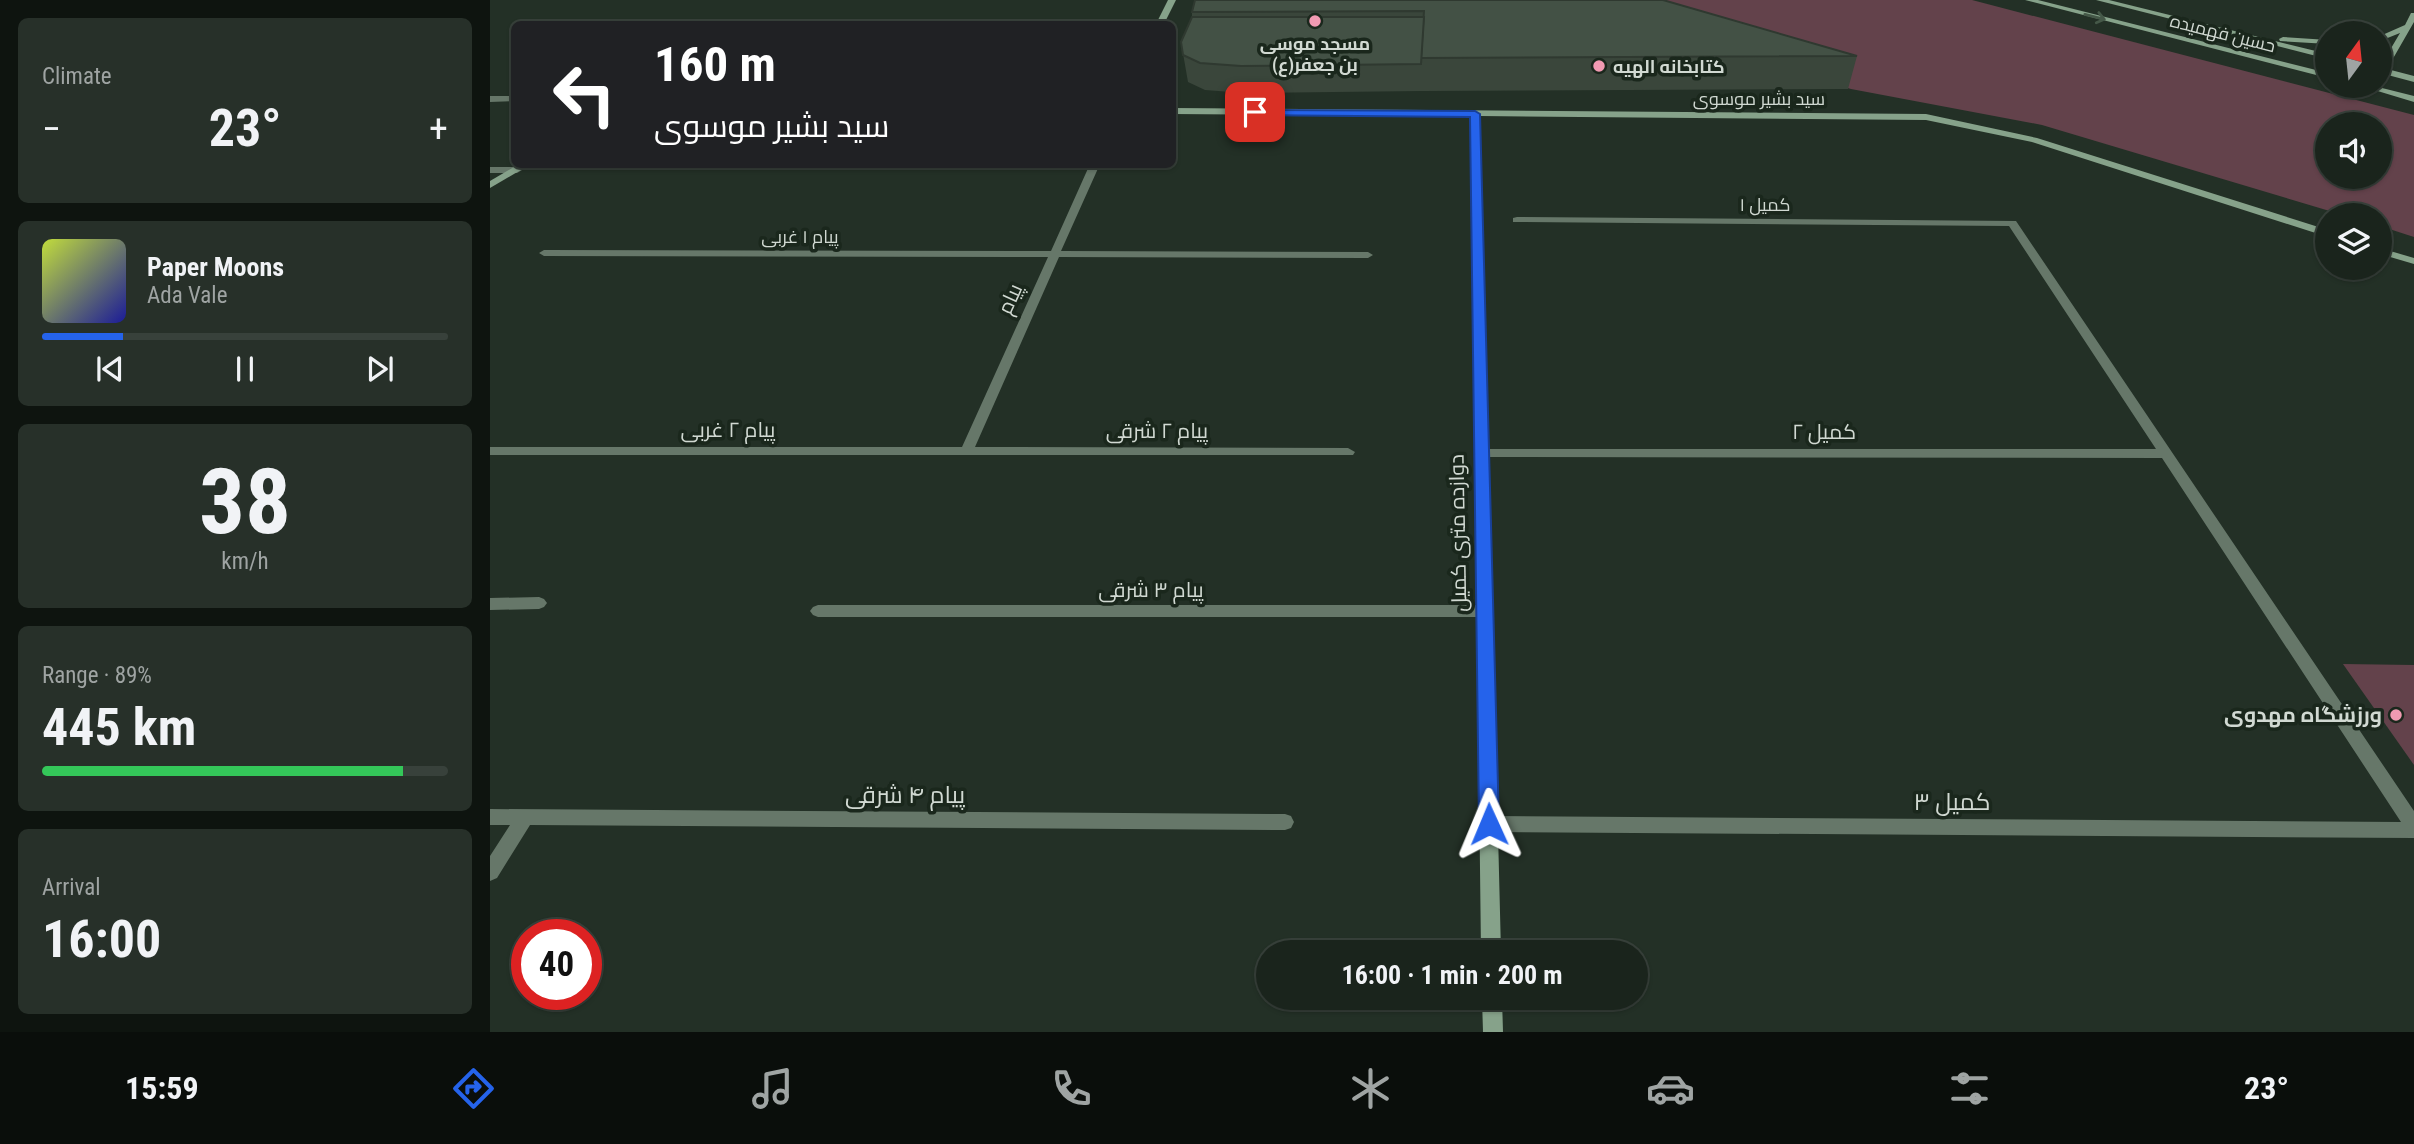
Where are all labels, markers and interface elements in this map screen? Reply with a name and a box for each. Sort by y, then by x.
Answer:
street label: حسین فهمیده [2168,10,2278,57]
one-way arrow [2083,11,2106,24]
marker: مسجد موسی بن جعفر(ع) [1307,13,1323,29]
north arrow [2315,21,2392,98]
map controls [2315,21,2392,280]
place label: مسجد موسی بن جعفر(ع) [1260,33,1370,77]
text: 160 m [654,36,776,93]
icon: left [539,49,630,140]
place label: کتابخانه الهیه [1613,56,1725,78]
marker: کتابخانه الهیه [1591,58,1607,74]
text: Climate [42,63,112,90]
pin [1225,82,1285,142]
street label: سید بشیر موسوی [1693,88,1825,110]
icon: arrive [1236,93,1274,131]
text: 23° [209,98,281,159]
text: − [42,107,61,151]
text: + [429,107,448,151]
text: سید بشیر موسوی [654,107,889,145]
button: sound [2315,112,2392,189]
street label: کمیل ۱ [1740,194,1790,216]
button: layers [2315,203,2392,280]
street label: پیام ۱ غربی [761,226,839,249]
text: Paper Moons [147,252,284,282]
street label: پیام [993,280,1029,319]
text: Ada Vale [147,282,227,309]
icon: previous [91,350,129,388]
icon: pause [226,350,264,388]
icon: next [361,350,399,388]
street label: پیام ۲ غربی [681,418,776,444]
street label: پیام ۲ شرقی [1106,419,1209,445]
street label: کمیل ۲ [1792,420,1856,445]
text: 38 [199,449,291,555]
street label: دوازده متری کمیل [1445,454,1472,612]
text: km/h [221,548,269,575]
street label: پیام ۳ شرقی [1098,578,1204,604]
text: Range · 89% [42,662,152,689]
text: 445 km [42,697,196,758]
place label: ورزشگاه مهدوی [2224,703,2382,728]
marker: ورزشگاه مهدوی [2388,707,2404,723]
street label: پیام ۴ شرقی [845,781,966,811]
position arrow [1452,787,1526,861]
street label: کمیل ۳ [1914,788,1990,816]
text: Arrival [42,874,101,901]
text: 16:00 [42,909,161,970]
speed limit sign: 40 [511,919,602,1010]
text: 16:00 · 1 min · 200 m [1342,960,1562,990]
icon: directions [449,1064,498,1113]
icon: music [748,1064,797,1113]
icon: phone [1047,1064,1096,1113]
icon: climate [1346,1064,1395,1113]
icon: car [1646,1064,1695,1113]
icon: filters [1945,1064,1994,1113]
text: 15:59 [125,1069,199,1107]
text: 23° [2244,1069,2289,1107]

